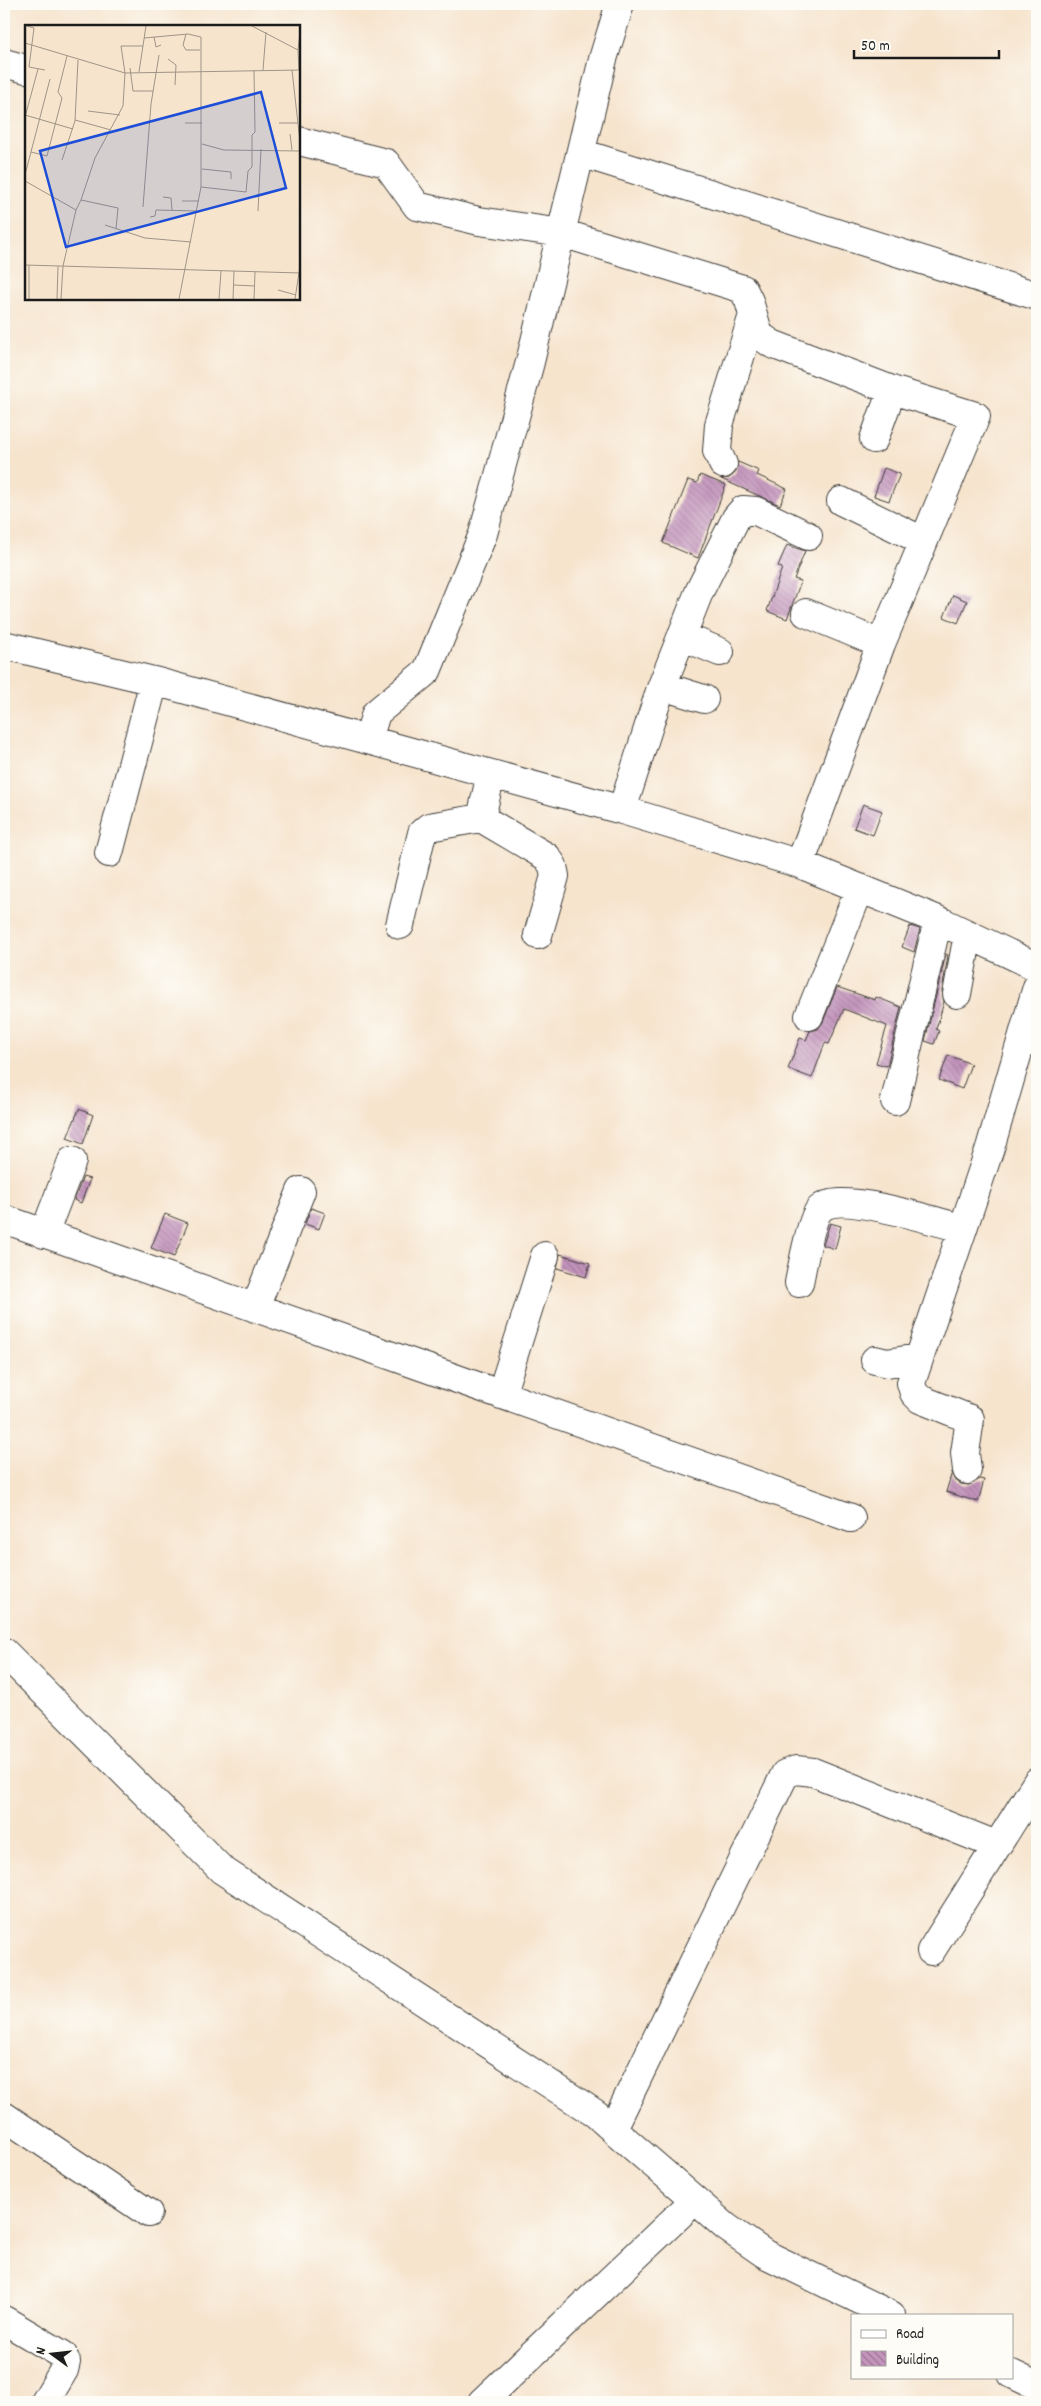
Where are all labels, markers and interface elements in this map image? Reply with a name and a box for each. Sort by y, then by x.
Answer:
inset map [25,25,300,300]
scale bar [854,28,998,60]
text: 50 m [861,36,890,58]
legend [851,2314,1014,2378]
text: Road [896,2324,924,2346]
north arrow [28,2328,78,2378]
text: N [31,2345,52,2357]
text: Building [896,2350,939,2372]

